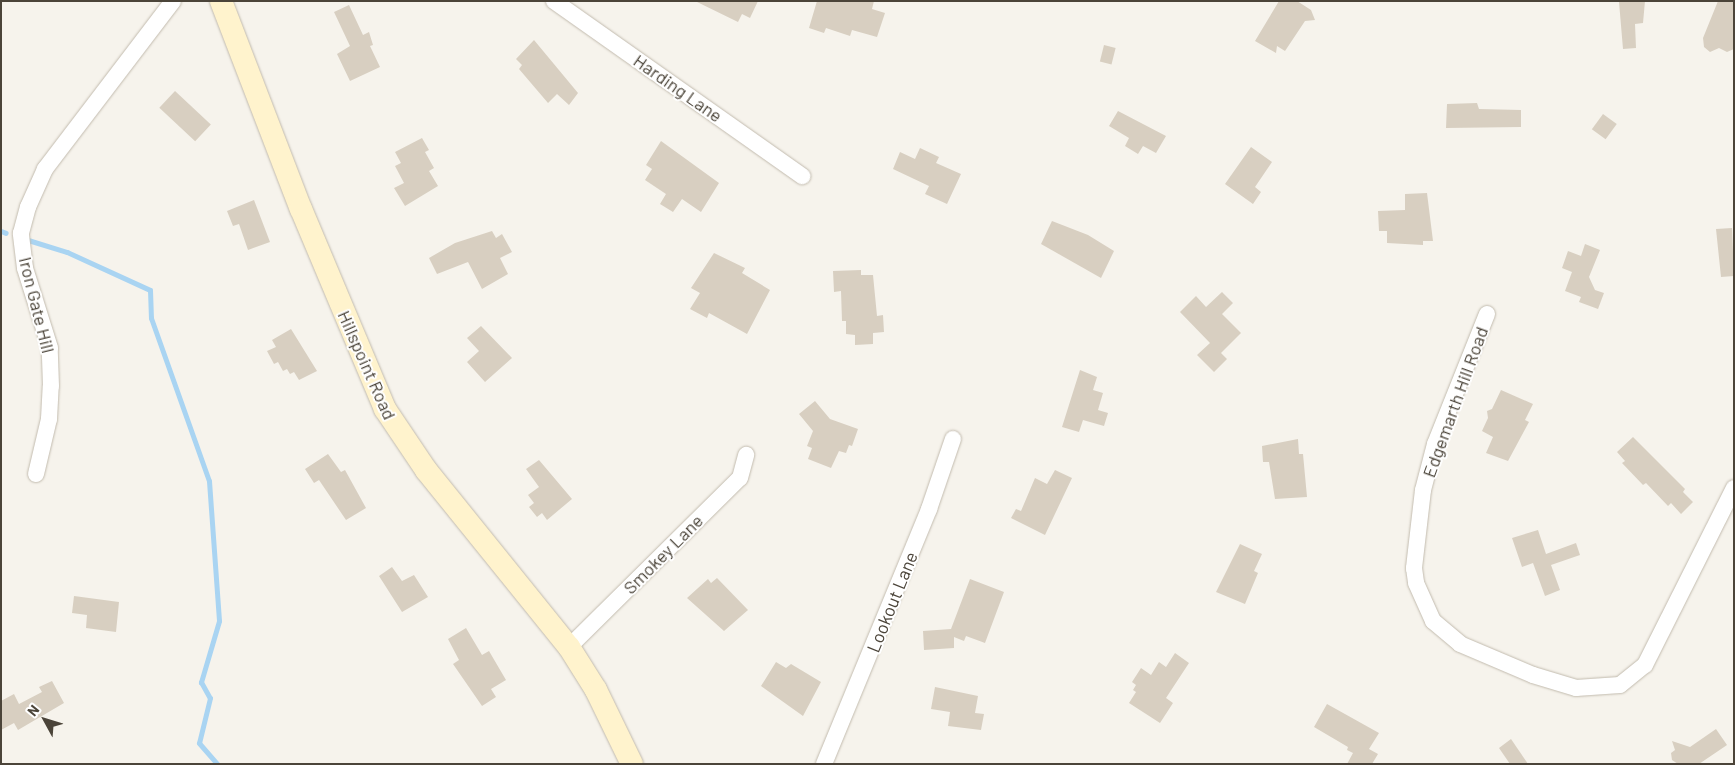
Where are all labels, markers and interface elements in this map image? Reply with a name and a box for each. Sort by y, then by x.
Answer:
street label: Harding Lane [629,50,727,126]
street label: Iron Gate Hill [15,255,59,355]
street label: Hillspoint Road [333,307,401,423]
street label: Edgemarth Hill Road [1418,324,1492,480]
street label: Smokey Lane [619,510,707,598]
street label: Lookout Lane [862,548,922,656]
north arrow [20,695,70,745]
text: N [23,701,42,719]

